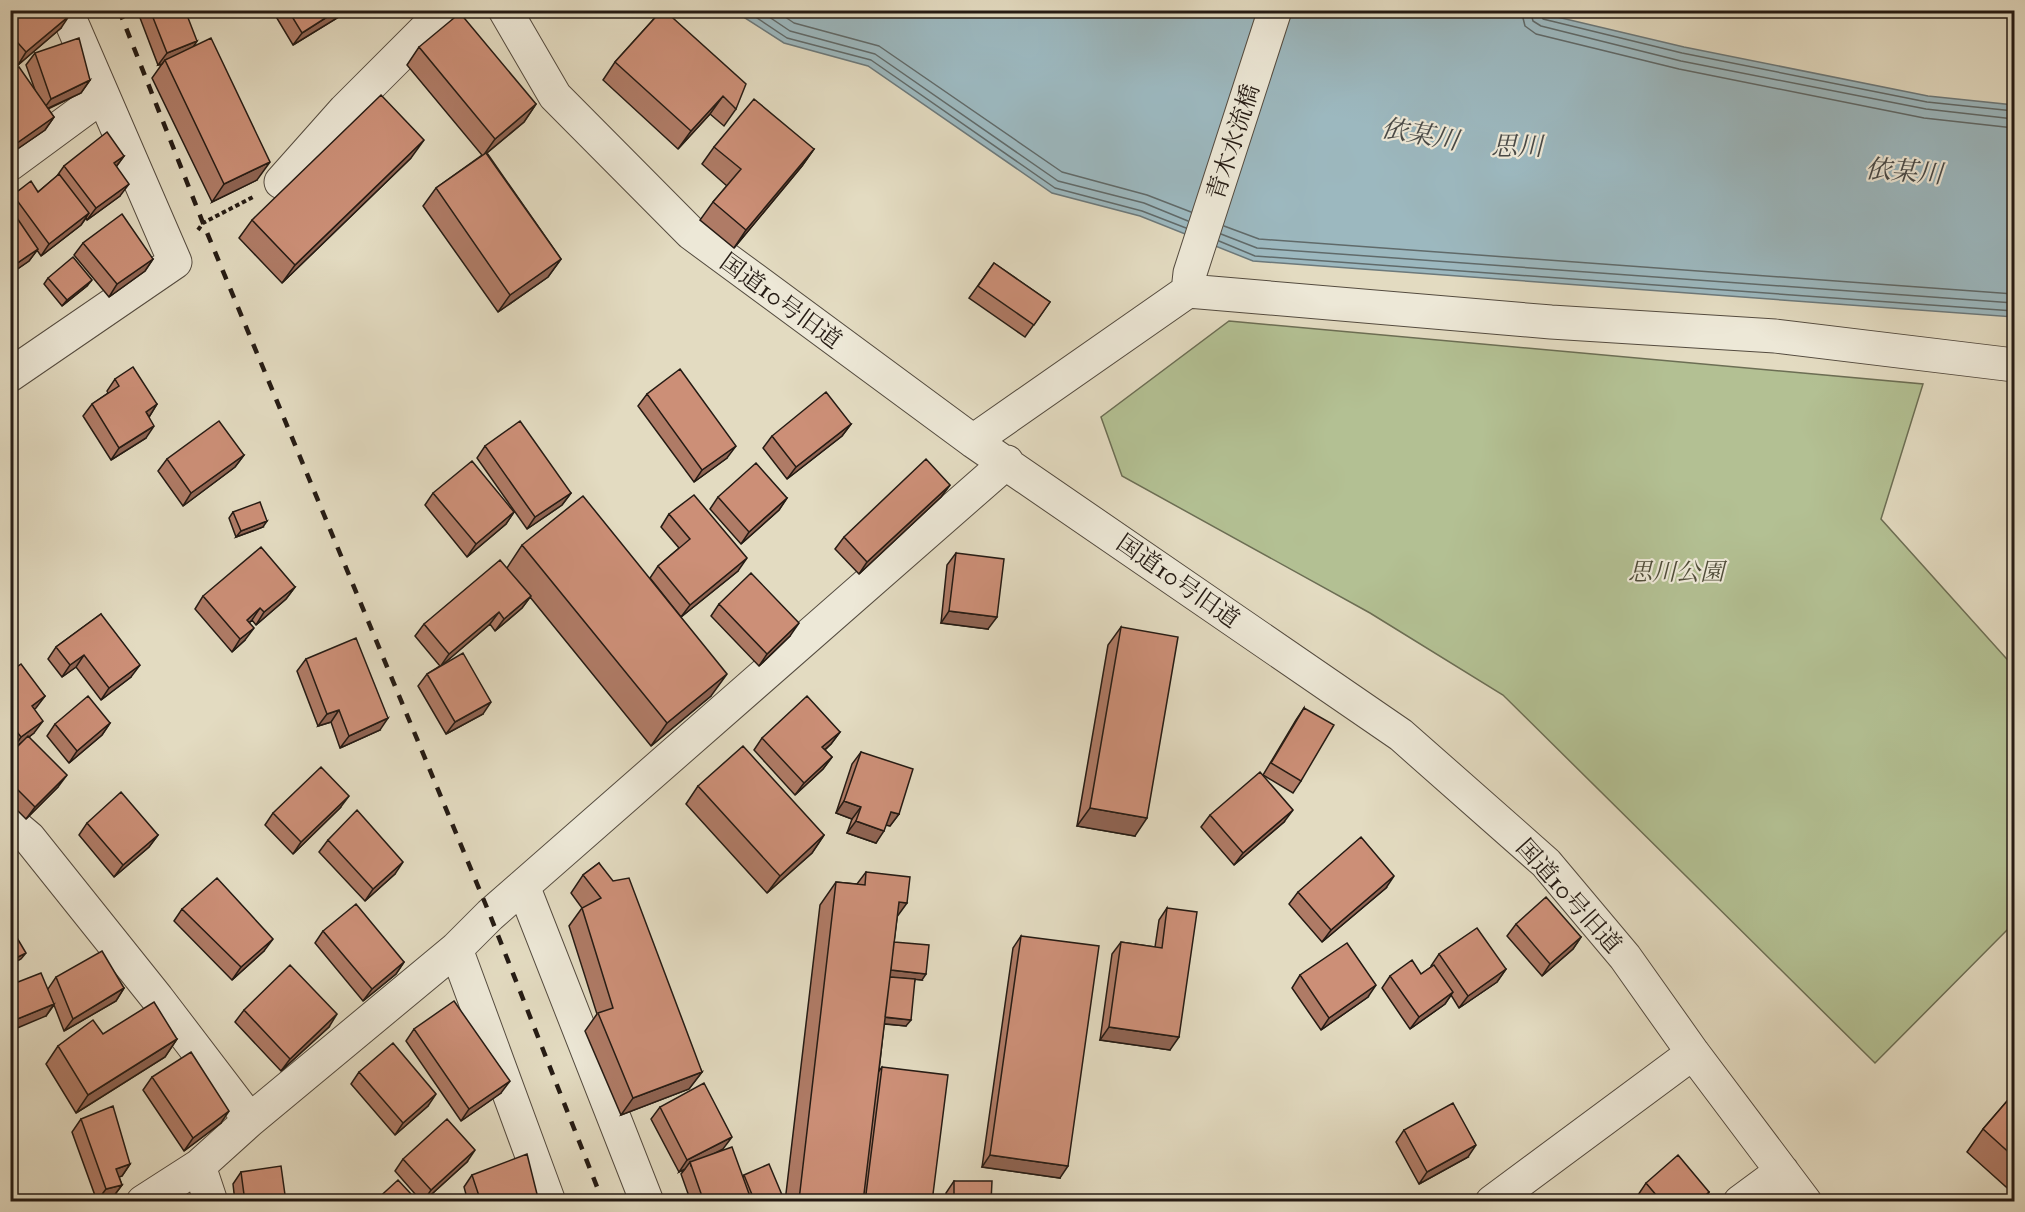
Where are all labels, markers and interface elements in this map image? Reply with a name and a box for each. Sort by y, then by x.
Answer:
street label: 青木水流橋 [1200,80,1266,204]
water label: 依某川 [1379,111,1464,157]
water label: 思川 [1491,130,1546,162]
water label: 依某川 [1864,152,1947,190]
street label: 国道10号旧道 [714,247,848,355]
street label: 国道10号旧道 [1111,528,1245,634]
park label: 思川公園 [1628,557,1728,587]
street label: 国道10号旧道 [1510,833,1628,959]

